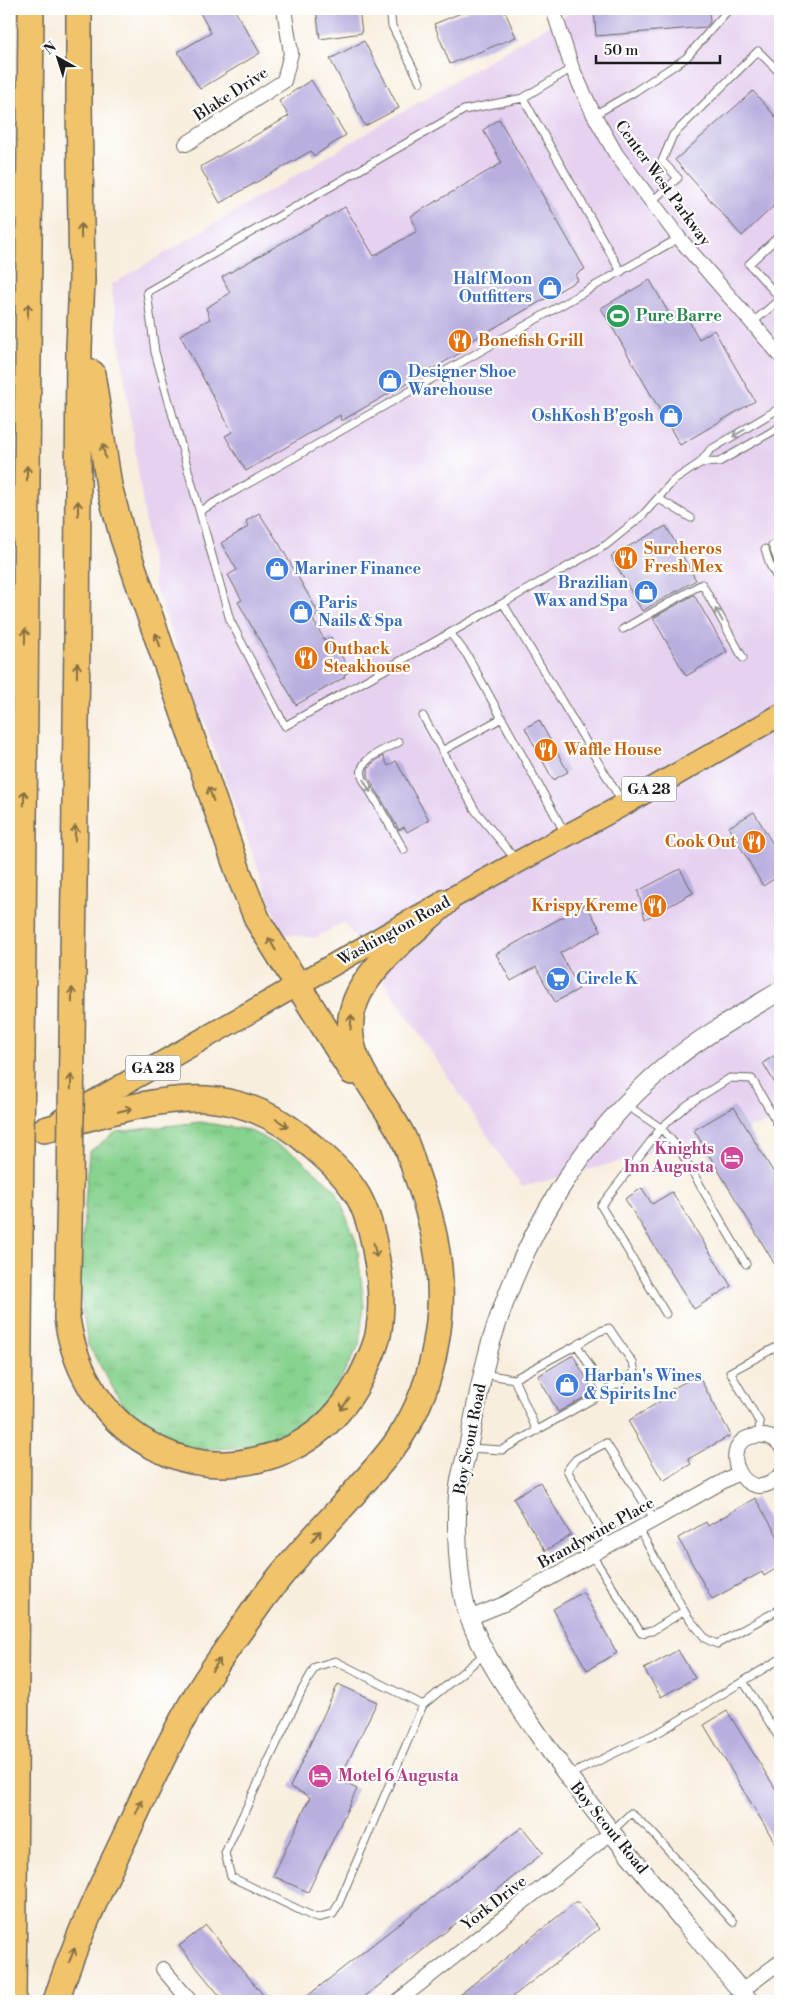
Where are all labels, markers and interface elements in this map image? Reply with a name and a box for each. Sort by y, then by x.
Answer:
north arrow [32,32,82,82]
scale bar [596,32,720,64]
text: N [40,38,60,59]
text: 50 m [604,41,638,60]
street label: Blake Drive [189,63,272,126]
street label: Center West Parkway [611,116,715,250]
one-way arrow [77,223,86,239]
place label: Half Moon Outfitters [453,269,532,307]
shop icon: Half Moon Outfitters [537,275,563,301]
one-way arrow [23,303,33,320]
sports icon: Pure Barre [605,303,631,329]
place label: Pure Barre [636,306,722,326]
restaurant icon: Bonefish Grill [447,328,473,354]
place label: Bonefish Grill [478,331,584,351]
place label: Designer Shoe Warehouse [407,362,517,400]
shop icon: Designer Shoe Warehouse [377,368,403,394]
shop icon: OshKosh B'gosh [658,403,684,429]
place label: OshKosh B'gosh [531,406,654,426]
one-way arrow [732,429,746,439]
one-way arrow [98,443,108,459]
one-way arrow [22,466,32,482]
one-way arrow [73,500,83,516]
place label: Surcheros Fresh Mex [644,539,724,577]
restaurant icon: Surcheros Fresh Mex [613,545,639,571]
shop icon: Mariner Finance [264,556,290,582]
place label: Mariner Finance [294,559,422,579]
place label: Brazilian Wax and Spa [532,573,628,611]
shop icon: Brazilian Wax and Spa [633,579,659,605]
place label: Paris Nails & Spa [318,593,403,631]
shop icon: Paris Nails & Spa [288,599,314,625]
one-way arrow [714,609,724,623]
one-way arrow [20,628,30,644]
one-way arrow [153,633,162,649]
place label: Outback Steakhouse [324,639,411,677]
restaurant icon: Outback Steakhouse [293,645,319,671]
one-way arrow [72,663,82,679]
restaurant icon: Waffle House [533,737,559,763]
place label: Waffle House [563,740,662,760]
road number: GA 28 [622,776,676,802]
one-way arrow [362,778,372,792]
one-way arrow [206,787,215,802]
one-way arrow [19,791,29,807]
one-way arrow [70,825,80,842]
restaurant icon: Cook Out [741,829,767,855]
place label: Cook Out [665,832,736,852]
street label: Washington Road [333,892,454,971]
restaurant icon: Krispy Kreme [642,893,668,919]
place label: Krispy Kreme [531,896,638,916]
one-way arrow [267,937,277,952]
supermarket icon: Circle K [545,966,571,992]
place label: Circle K [576,969,639,989]
one-way arrow [67,988,77,1004]
one-way arrow [347,1014,356,1030]
road number: GA 28 [126,1056,180,1080]
one-way arrow [66,1074,76,1090]
one-way arrow [117,1105,133,1114]
one-way arrow [275,1119,289,1129]
place label: Knights Inn Augusta [624,1139,714,1177]
hotel icon: Knights Inn Augusta [719,1145,745,1171]
one-way arrow [371,1242,381,1258]
place label: Harban's Wines & Spirits Inc [584,1366,702,1404]
shop icon: Harban's Wines & Spirits Inc [554,1372,580,1398]
street label: Boy Scout Road [449,1382,491,1497]
one-way arrow [340,1397,350,1411]
street label: Brandywine Place [533,1493,658,1574]
one-way arrow [310,1530,321,1543]
one-way arrow [212,1658,222,1672]
hotel icon: Motel 6 Augusta [307,1763,333,1789]
place label: Motel 6 Augusta [338,1766,459,1786]
street label: Boy Scout Road [565,1777,652,1878]
one-way arrow [134,1800,144,1815]
street label: York Drive [457,1871,531,1935]
one-way arrow [68,1948,77,1963]

